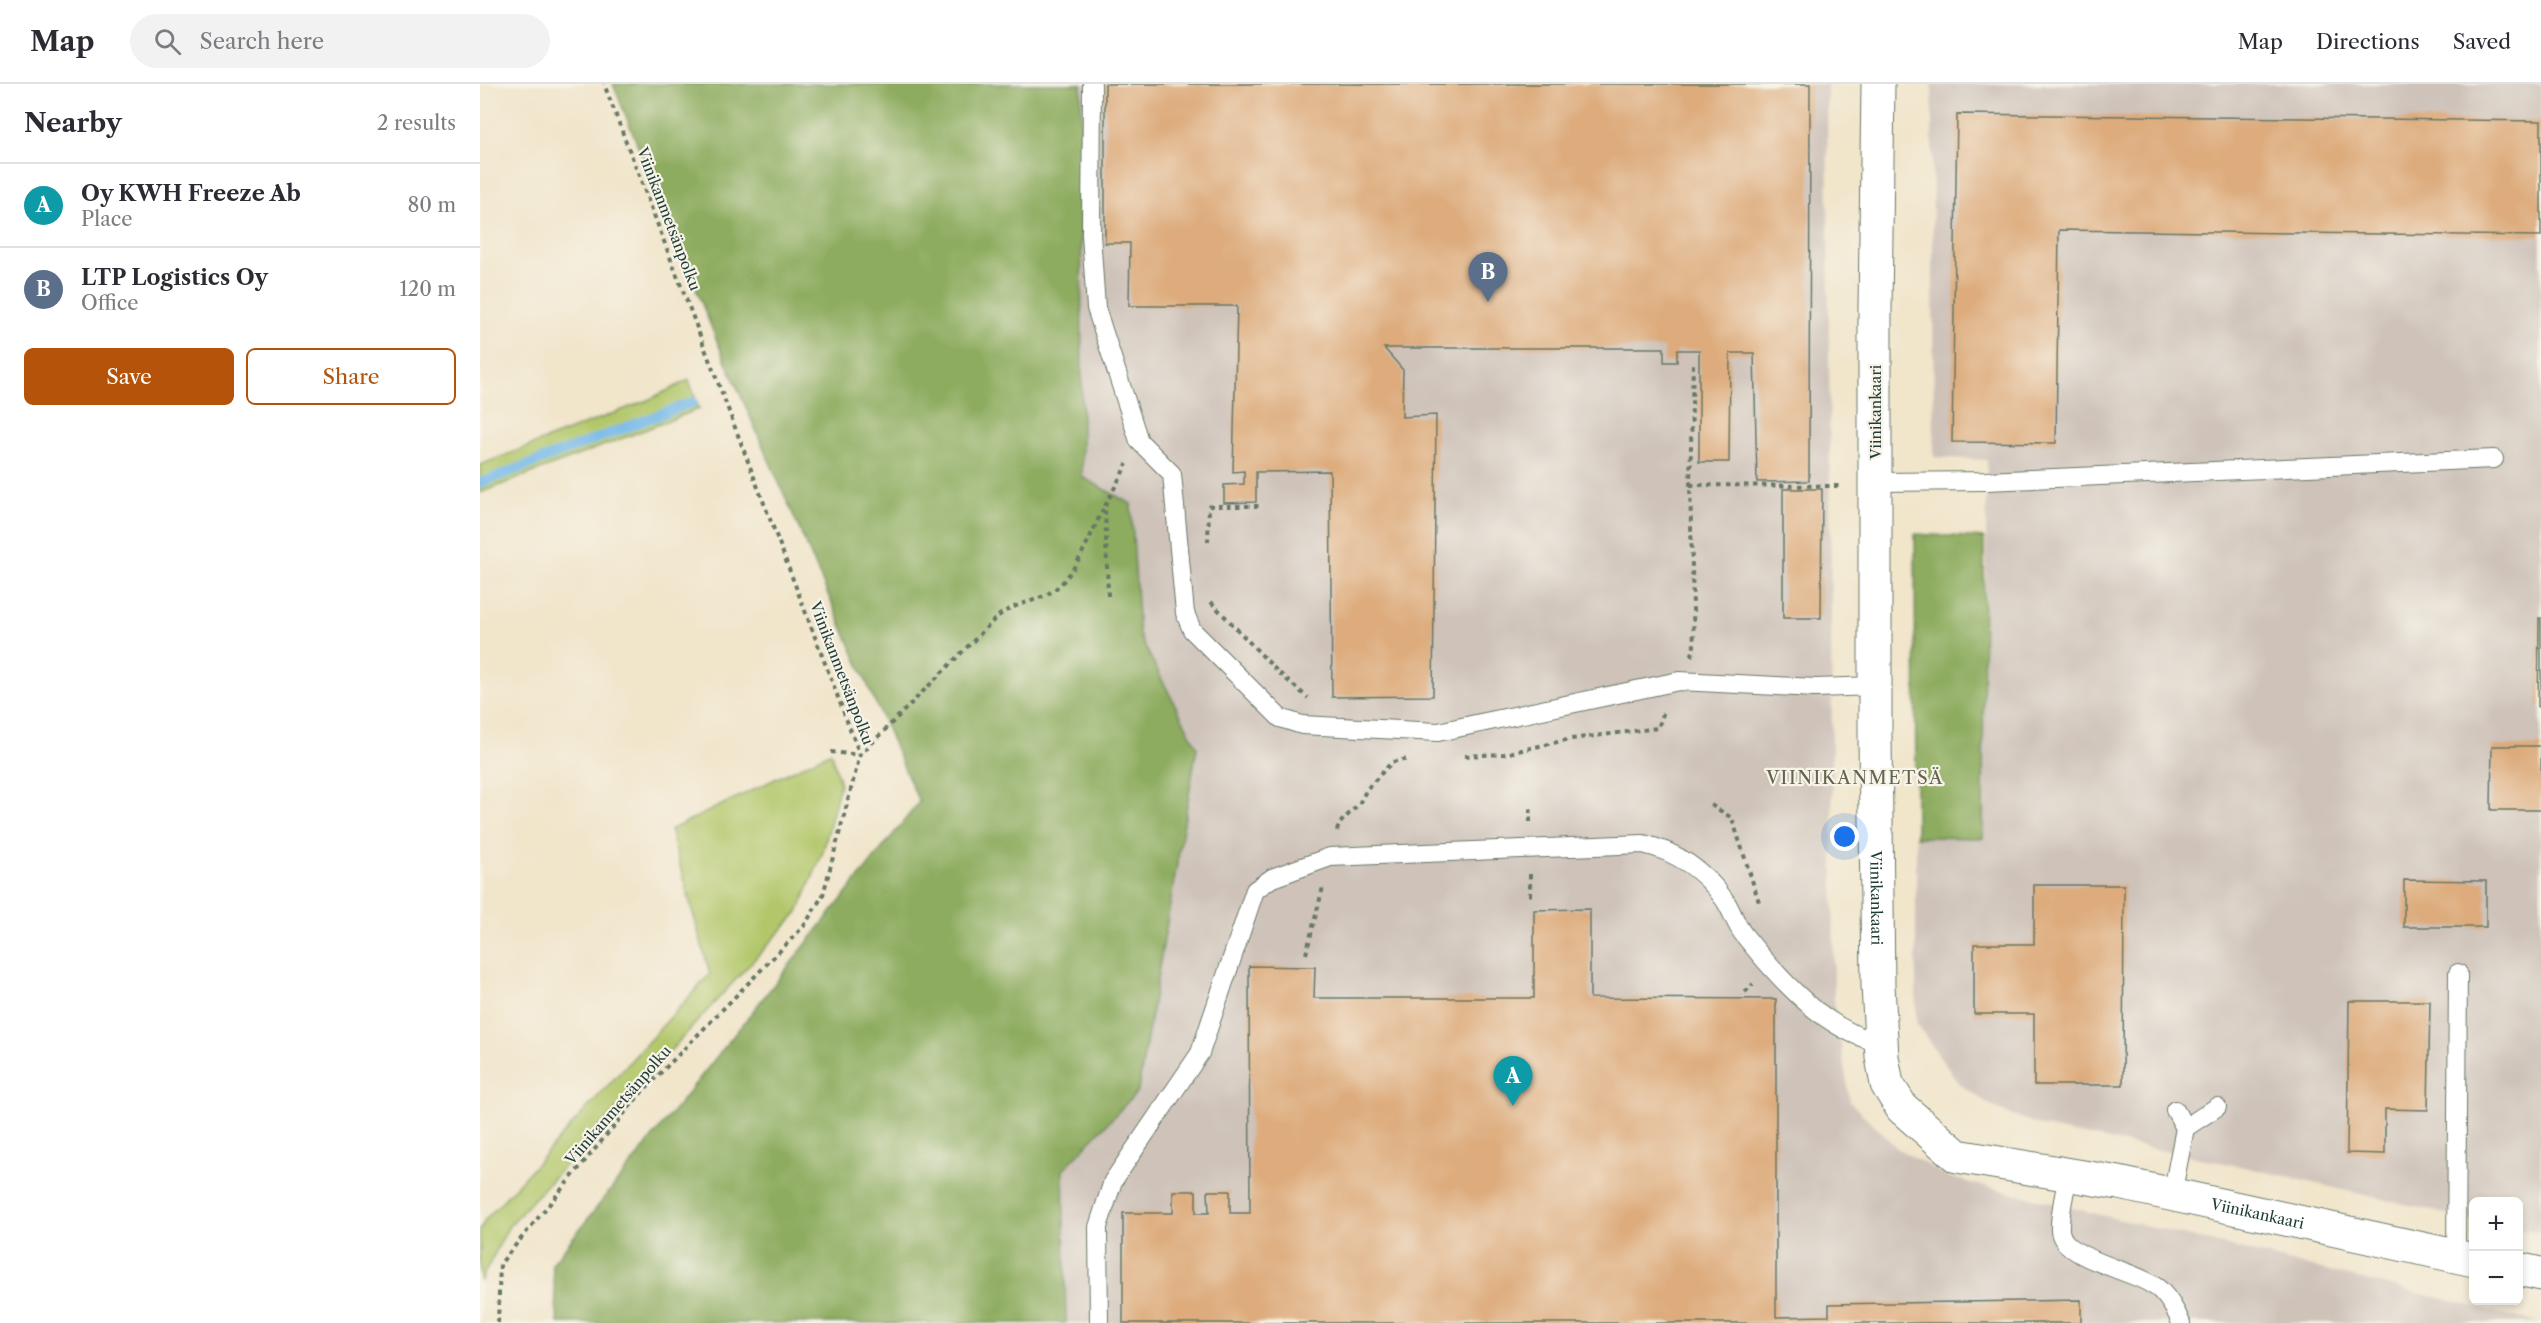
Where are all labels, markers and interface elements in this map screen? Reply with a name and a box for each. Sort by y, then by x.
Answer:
search box [130,14,550,68]
text: Map [30,24,94,58]
icon: search [151,25,184,58]
text: Search here [199,28,324,55]
text: Map [2238,29,2283,54]
text: Directions [2316,29,2420,54]
text: Saved [2453,29,2511,54]
text: Nearby [24,107,122,139]
text: 2 results [377,111,456,135]
street label: Viinikanmetsänpolku [633,144,705,293]
text: Oy KWH Freeze Ab [81,180,301,207]
text: A [36,193,51,217]
text: 80 m [408,193,456,217]
text: Place [81,207,132,231]
pin: B [1468,252,1508,302]
text: LTP Logistics Oy [81,264,268,291]
text: B [36,277,51,301]
text: 120 m [399,277,456,301]
text: Office [81,291,139,315]
button: Save [24,348,234,405]
button: Share [246,348,456,405]
street label: Viinikankaari [1866,364,1885,460]
street label: Viinikanmetsänpolku [806,598,878,747]
district label: VIINIKANMETSÄ [1765,766,1944,789]
your location [1830,822,1859,851]
street label: Viinikankaari [1867,849,1887,946]
street label: Viinikanmetsänpolku [560,1041,675,1169]
pin: A [1494,1056,1532,1106]
street label: Viinikankaari [2208,1194,2306,1232]
map controls [2469,1197,2523,1305]
button: + [2469,1197,2523,1251]
button: − [2469,1251,2523,1305]

